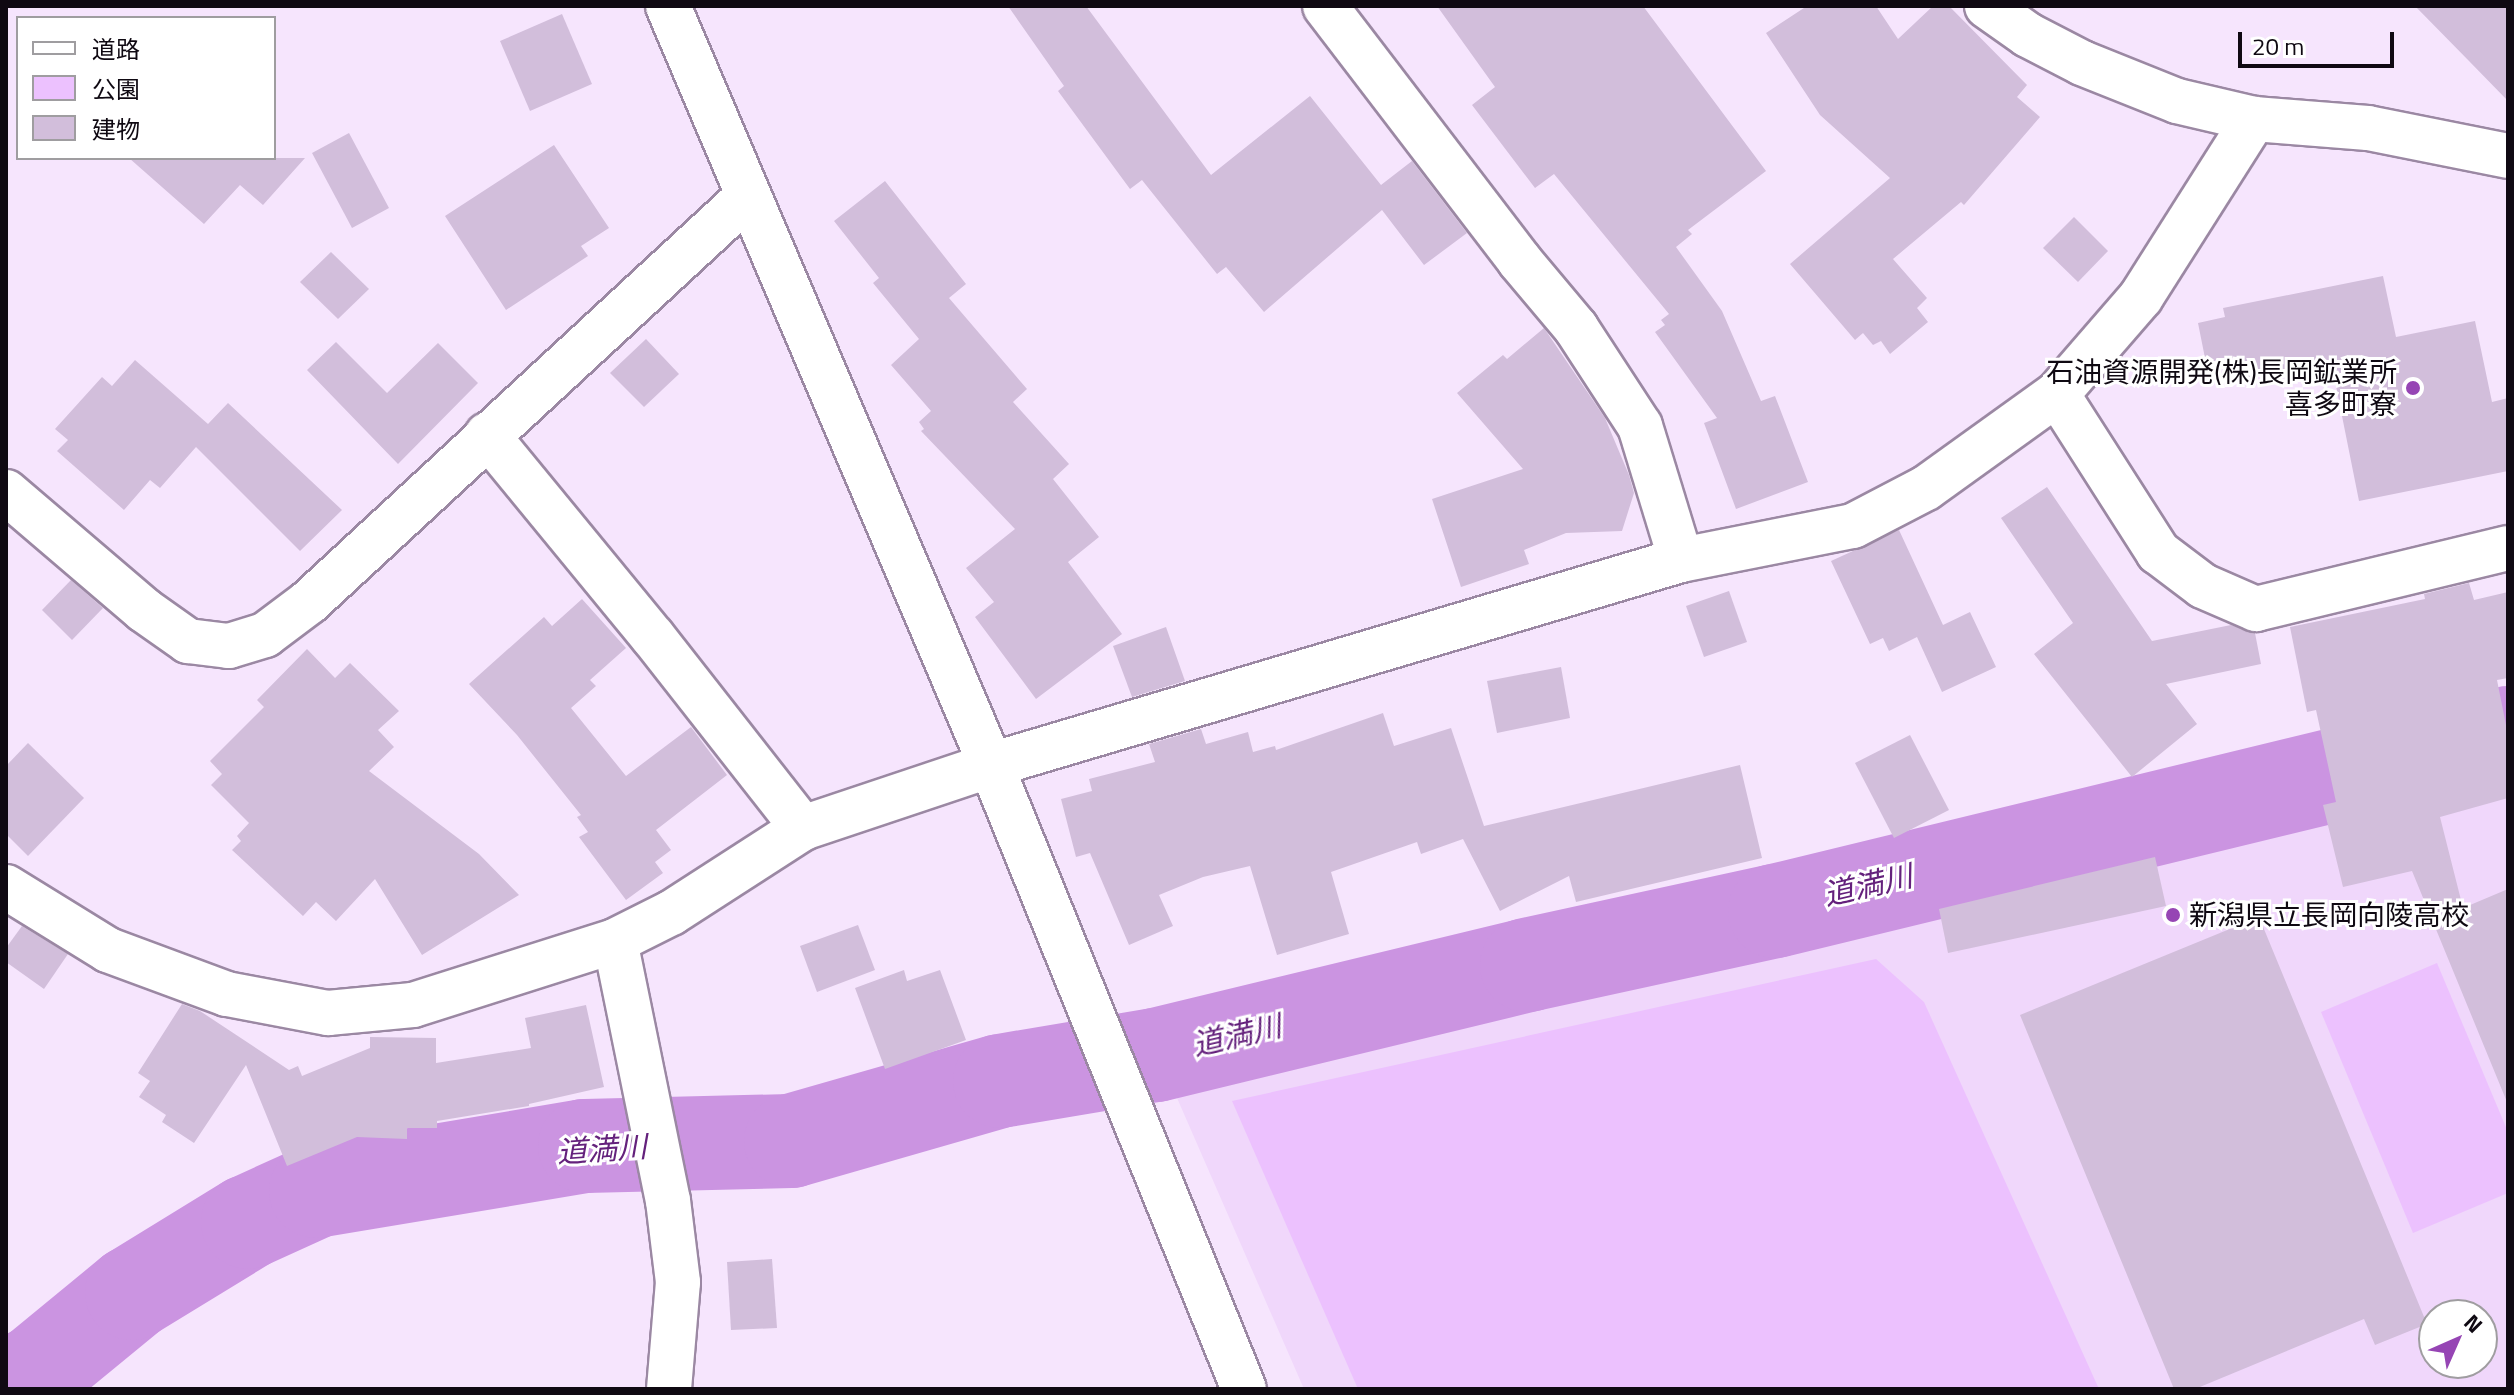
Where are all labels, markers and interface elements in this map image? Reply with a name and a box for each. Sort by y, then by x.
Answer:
legend [16,16,276,160]
scale bar [2242,16,2398,66]
text: 20 m [2252,28,2304,64]
text: 道路 [92,31,140,67]
text: 公園 [92,71,140,107]
text: 建物 [92,111,140,147]
place label: 石油資源開発(株)長岡鉱業所 喜多町寮 [2046,355,2397,421]
marker: 石油資源開発(株)長岡鉱業所 喜多町寮 [2404,379,2422,397]
water label: 道満川 [1820,857,1916,913]
place label: 新潟県立長岡向陵高校 [2189,898,2469,932]
marker: 新潟県立長岡向陵高校 [2164,906,2182,924]
water label: 道満川 [1189,1007,1285,1063]
water label: 道満川 [556,1128,648,1170]
north arrow [2418,1299,2498,1379]
text: N [2456,1306,2491,1341]

